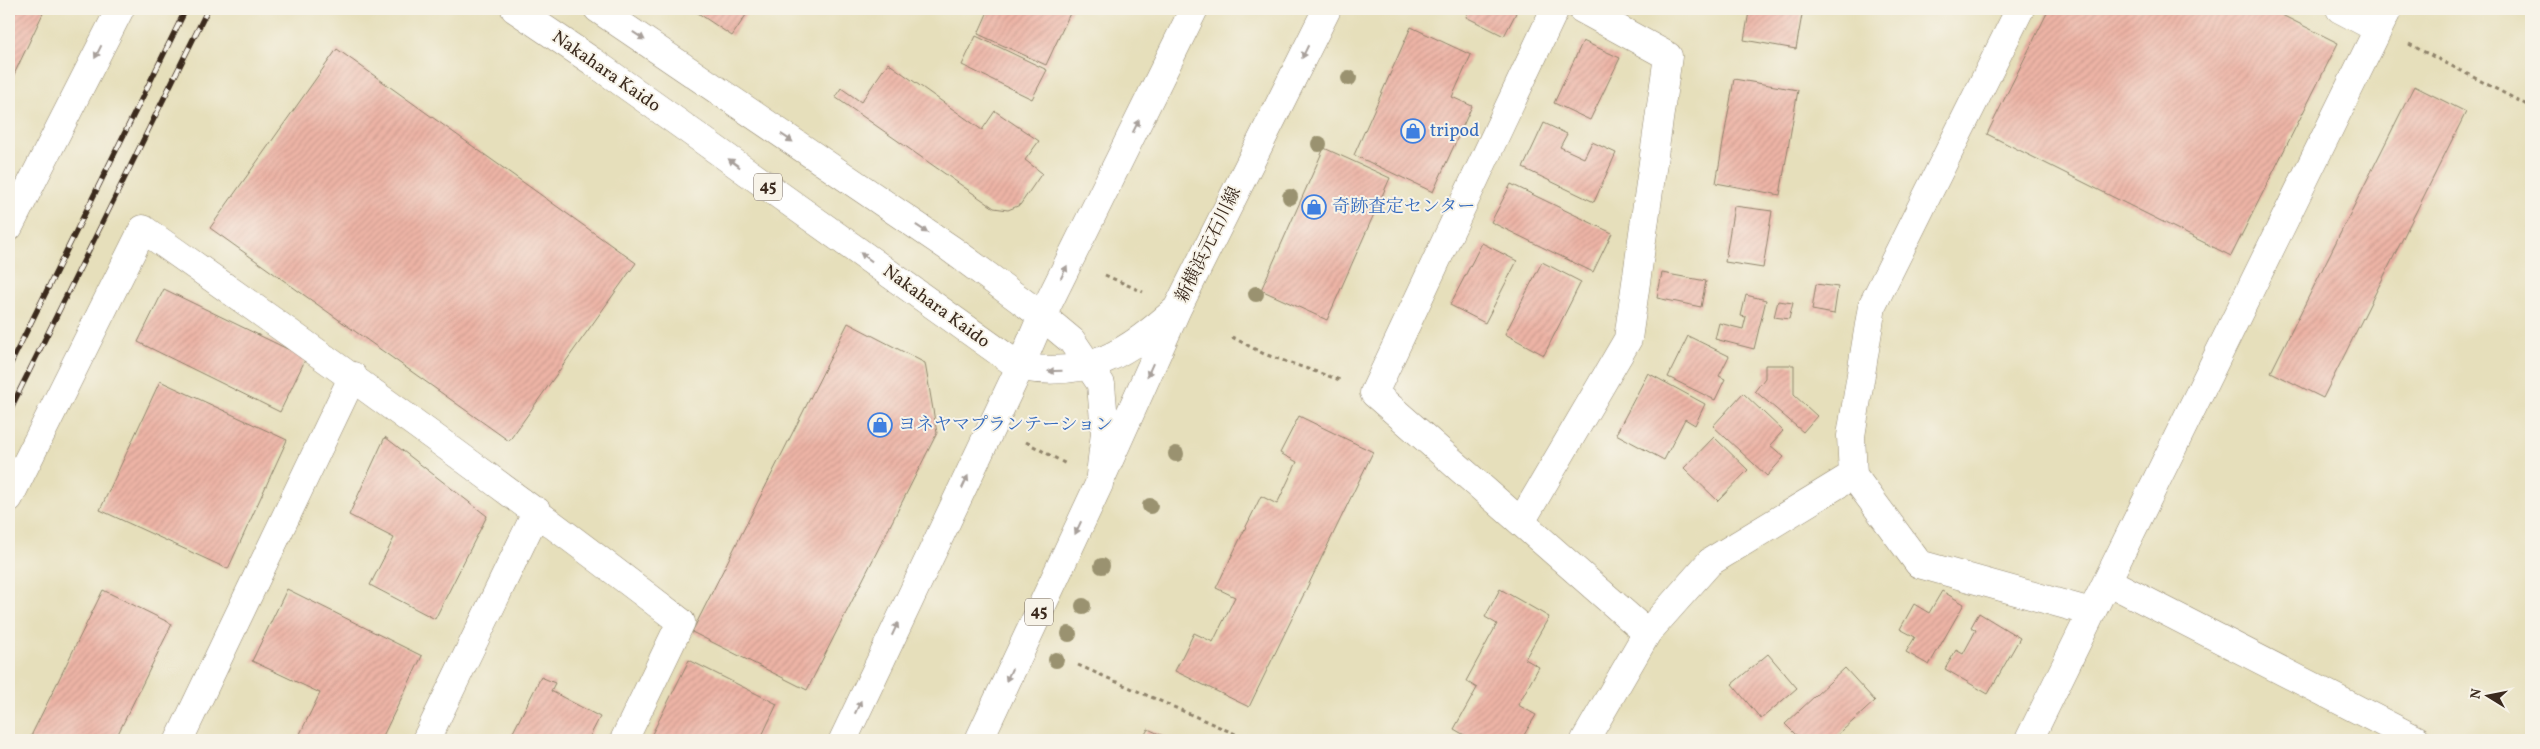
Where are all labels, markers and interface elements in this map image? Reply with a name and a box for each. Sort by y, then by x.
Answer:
street label: Nakahara Kaido [547,25,665,119]
one-way arrow [632,31,646,41]
one-way arrow [94,45,102,59]
one-way arrow [1301,45,1309,60]
shop icon: tripod [1400,118,1426,144]
one-way arrow [1132,119,1140,133]
place label: tripod [1430,119,1479,144]
one-way arrow [781,133,794,143]
one-way arrow [728,157,741,168]
road number: 45 [754,173,782,200]
street label: 新横浜元石川線 [1170,183,1248,307]
shop icon: 奇跡査定センター [1301,194,1327,220]
place label: 奇跡査定センター [1332,195,1475,220]
one-way arrow [915,224,928,234]
one-way arrow [859,252,873,262]
street label: Nakahara Kaido [877,259,995,355]
one-way arrow [1060,265,1068,279]
one-way arrow [1146,363,1154,377]
one-way arrow [1047,367,1063,375]
shop icon: ヨネヤマプランテーション [867,412,893,438]
place label: ヨネヤマプランテーション [898,413,1113,438]
one-way arrow [961,475,969,489]
one-way arrow [1074,521,1082,535]
road number: 45 [1025,598,1053,626]
one-way arrow [892,622,900,636]
one-way arrow [1005,668,1013,682]
north arrow [2462,672,2512,722]
text: N [2466,687,2487,701]
one-way arrow [855,700,863,714]

